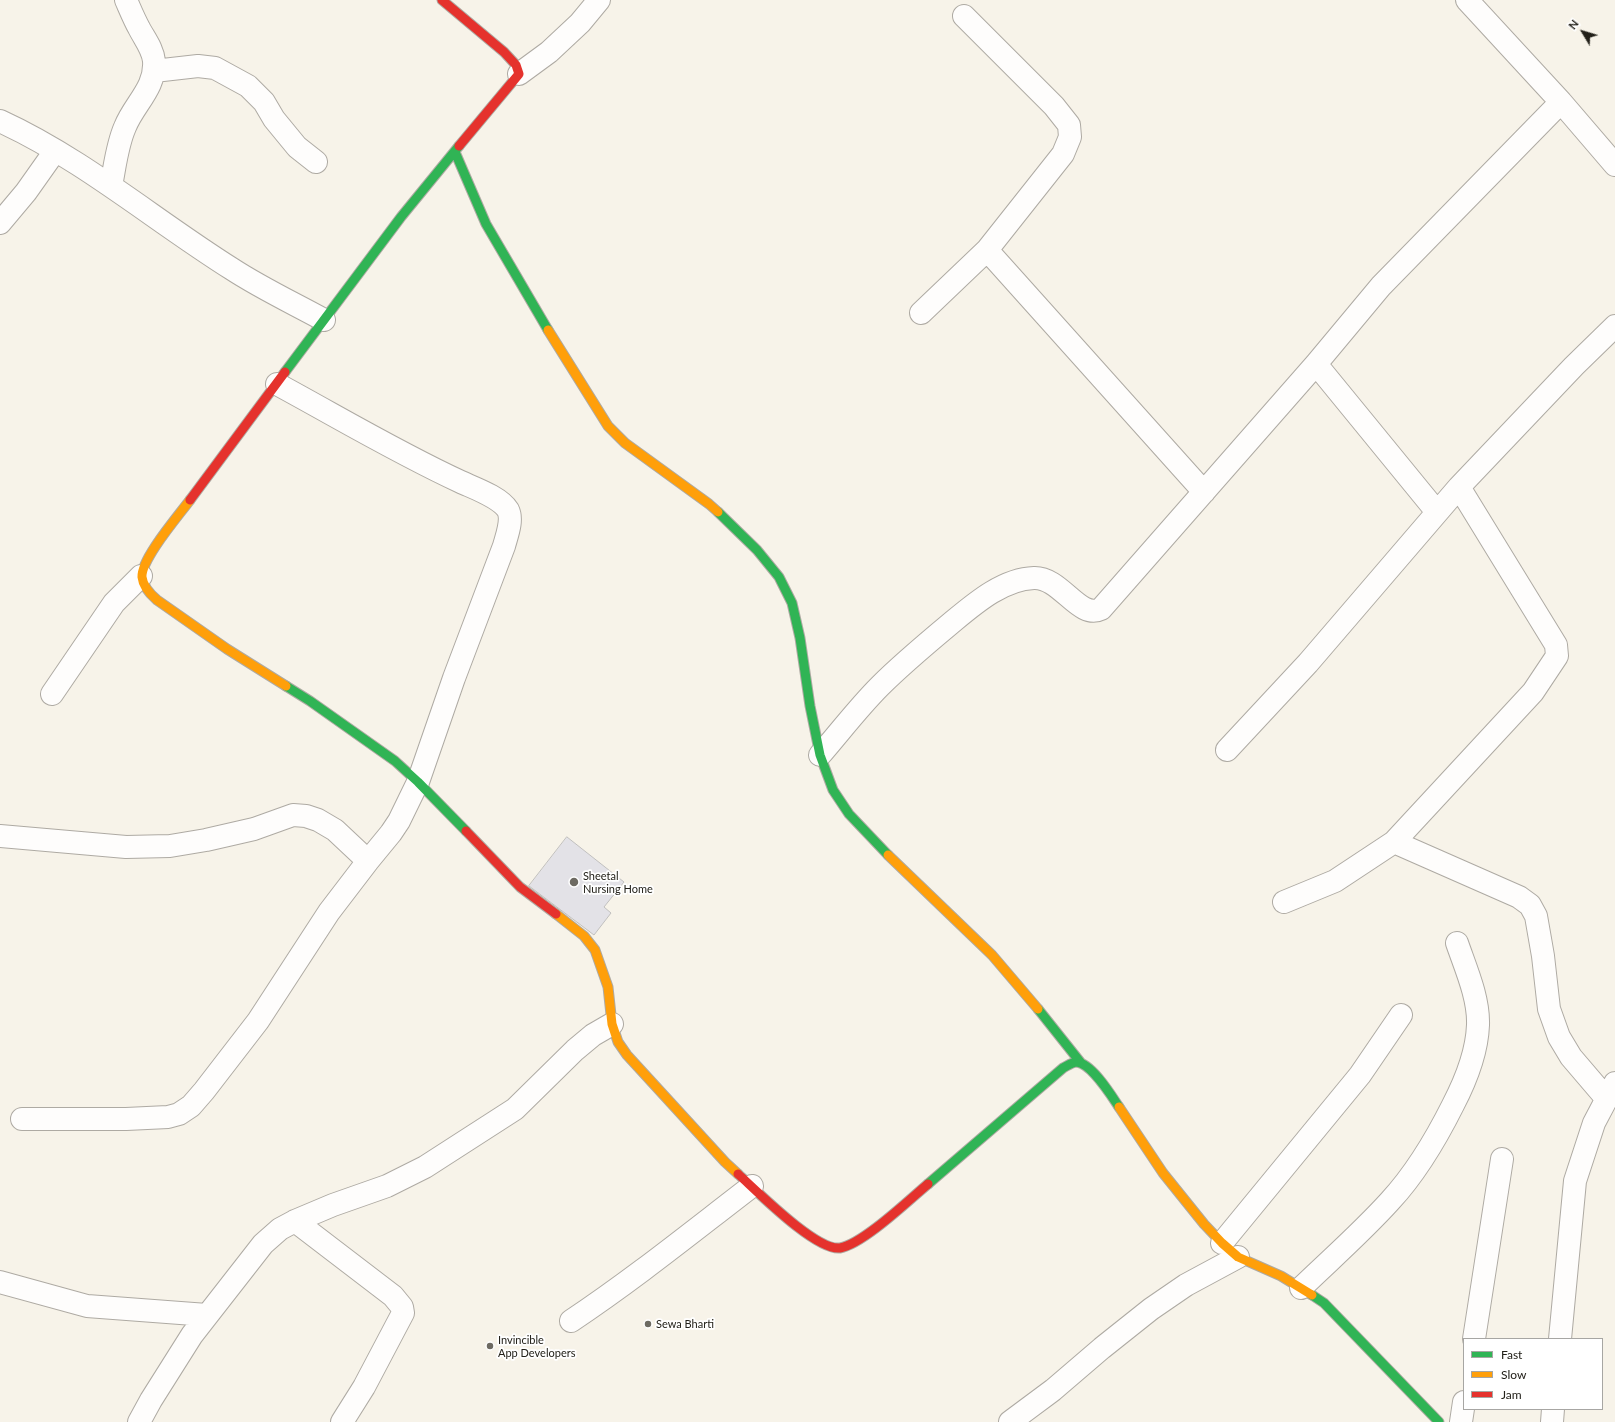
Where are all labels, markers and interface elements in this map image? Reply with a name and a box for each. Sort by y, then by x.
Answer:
north arrow [1563,12,1603,52]
text: N [1565,17,1581,32]
place label: Sheetal Nursing Home [583,869,653,895]
marker: Sheetal Nursing Home [568,876,580,888]
place label: Sewa Bharti [656,1317,714,1331]
marker: Sewa Bharti [643,1319,653,1329]
place label: Invincible App Developers [498,1333,575,1359]
legend [1463,1338,1603,1410]
marker: Invincible App Developers [485,1341,495,1351]
text: Fast [1501,1347,1522,1362]
text: Slow [1501,1367,1526,1382]
text: Jam [1501,1387,1522,1402]

